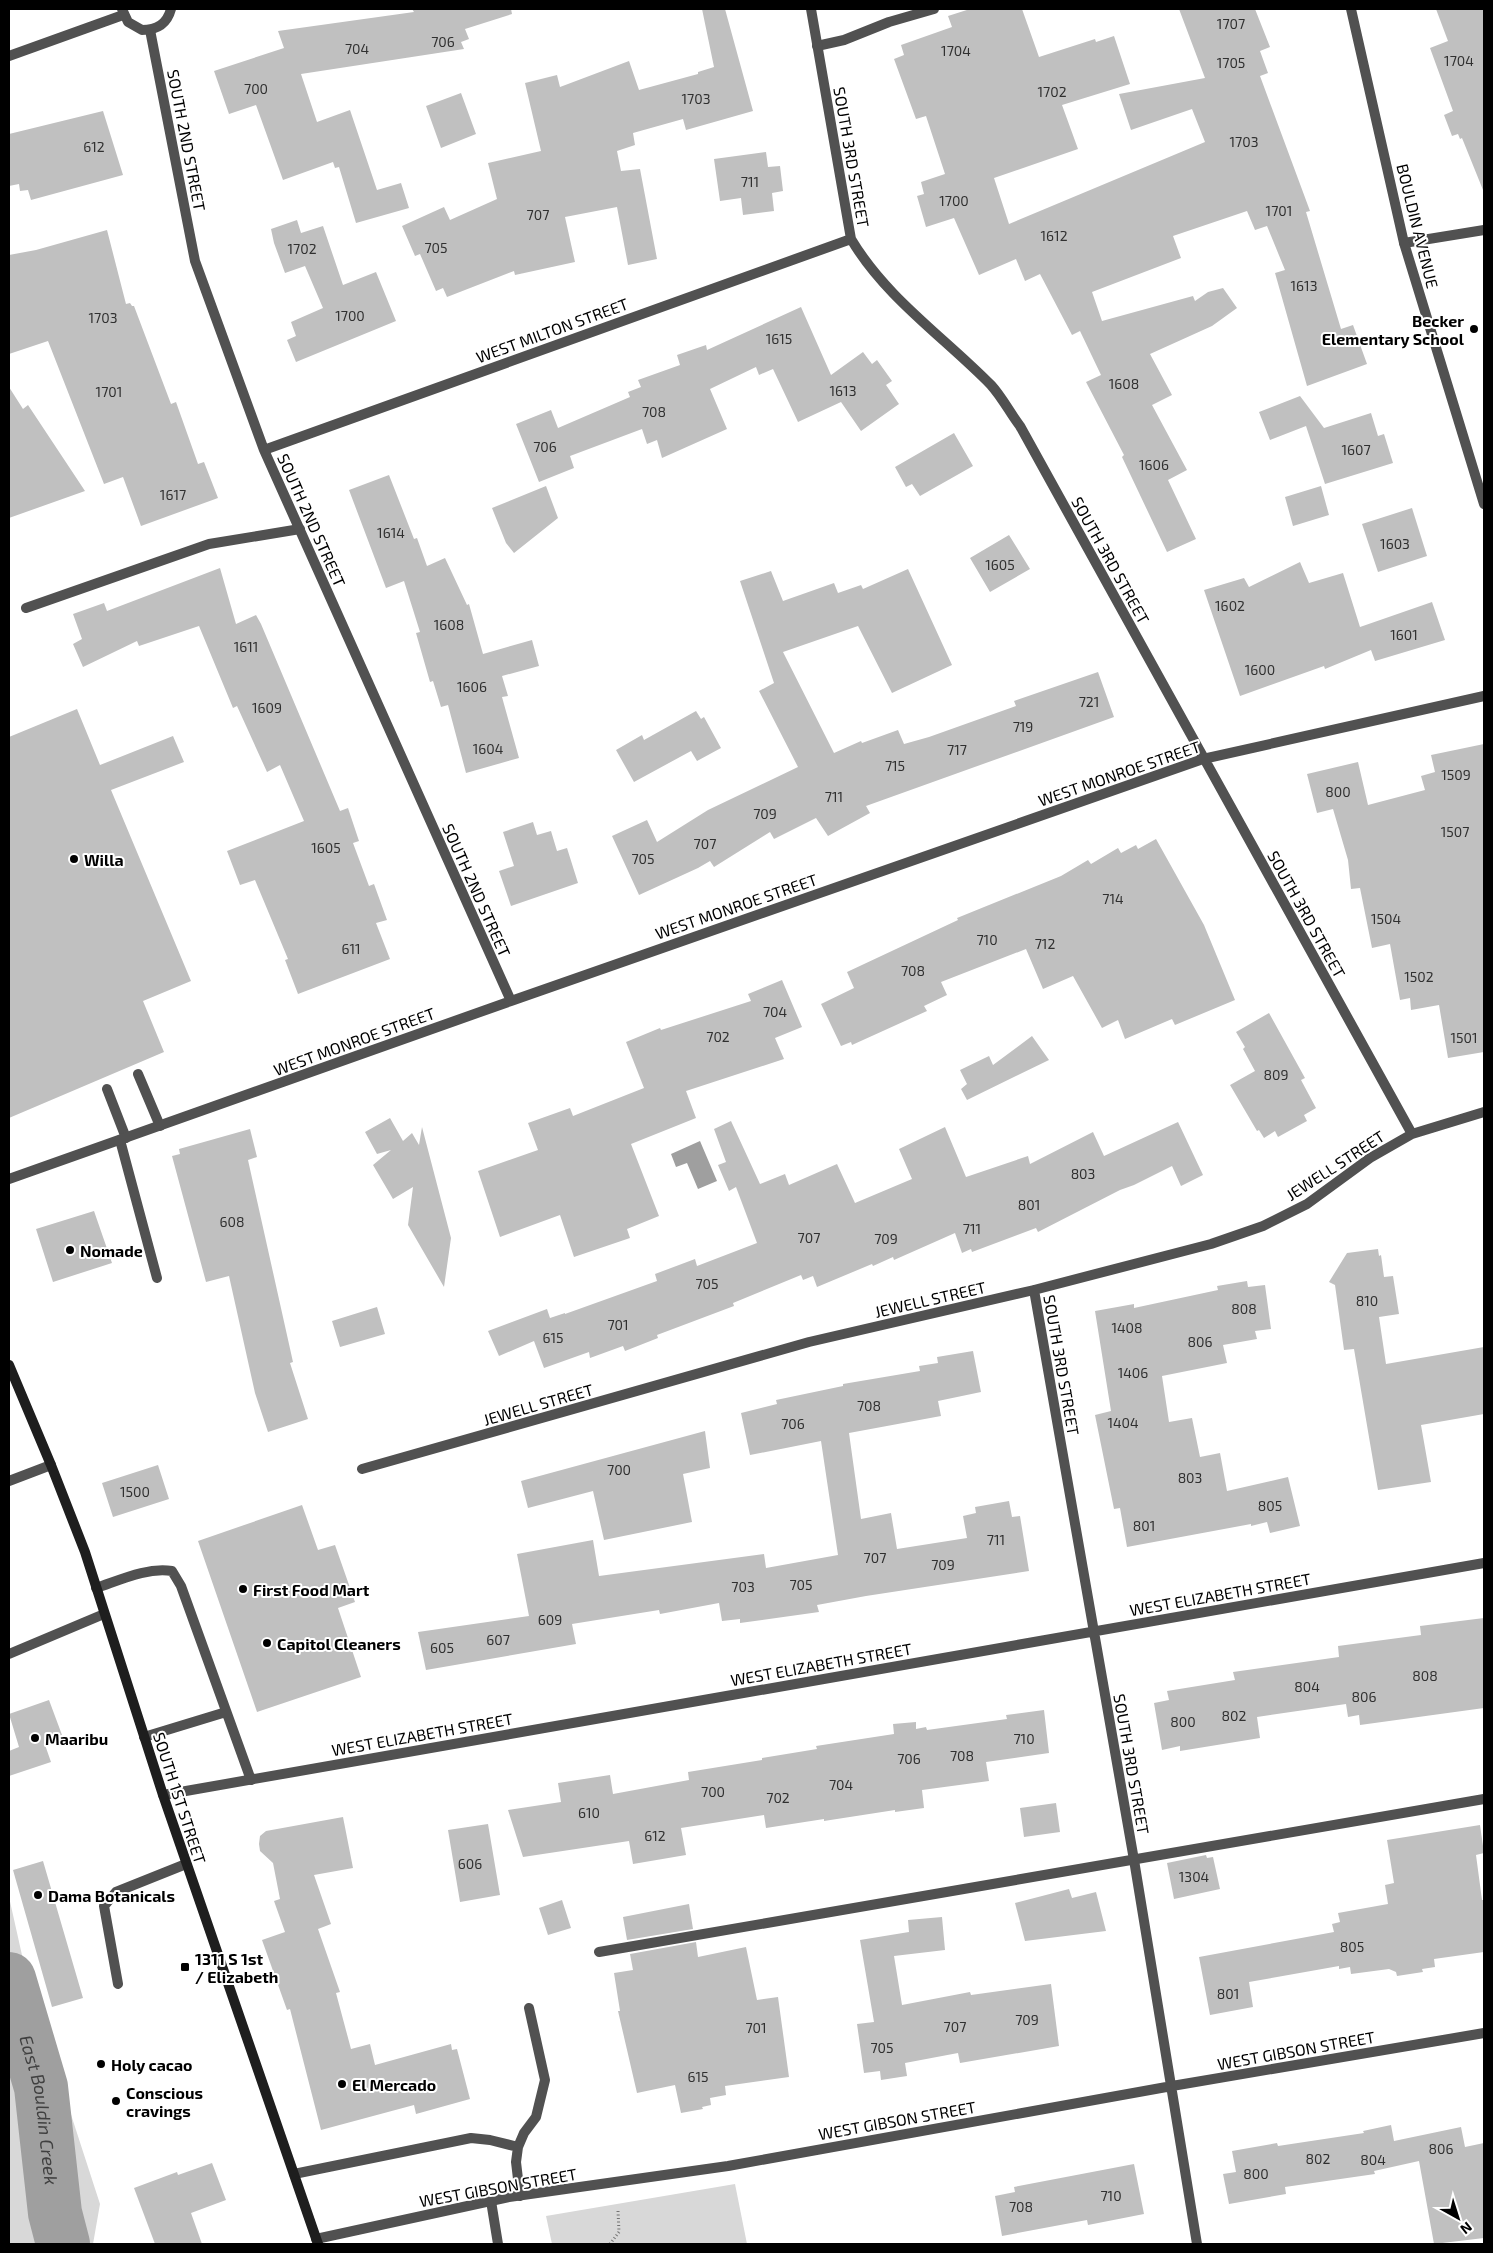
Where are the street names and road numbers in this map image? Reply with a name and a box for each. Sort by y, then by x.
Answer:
street label: SOUTH 2ND STREET [164,68,210,212]
street label: SOUTH 3RD STREET [830,85,874,229]
street label: BOULDIN AVENUE [1393,162,1443,290]
street label: WEST MILTON STREET [473,294,631,366]
street label: SOUTH 2ND STREET [274,450,350,590]
street label: SOUTH 3RD STREET [1068,493,1154,627]
street label: WEST MONROE STREET [1035,736,1203,810]
street label: SOUTH 2ND STREET [439,820,515,960]
street label: SOUTH 3RD STREET [1264,847,1350,981]
street label: WEST MONROE STREET [652,869,820,943]
street label: WEST MONROE STREET [271,1003,437,1079]
street label: JEWELL STREET [1282,1126,1388,1204]
street label: JEWELL STREET [873,1277,987,1321]
street label: SOUTH 3RD STREET [1040,1293,1084,1437]
street label: JEWELL STREET [481,1379,595,1429]
street label: WEST ELIZABETH STREET [1128,1569,1312,1619]
street label: WEST ELIZABETH STREET [729,1639,913,1689]
street label: SOUTH 3RD STREET [1110,1692,1154,1836]
street label: WEST ELIZABETH STREET [330,1709,514,1759]
street label: SOUTH 1ST STREET [150,1730,210,1866]
street label: WEST GIBSON STREET [1216,2027,1376,2073]
street label: WEST GIBSON STREET [817,2097,977,2143]
street label: WEST GIBSON STREET [418,2164,578,2210]

